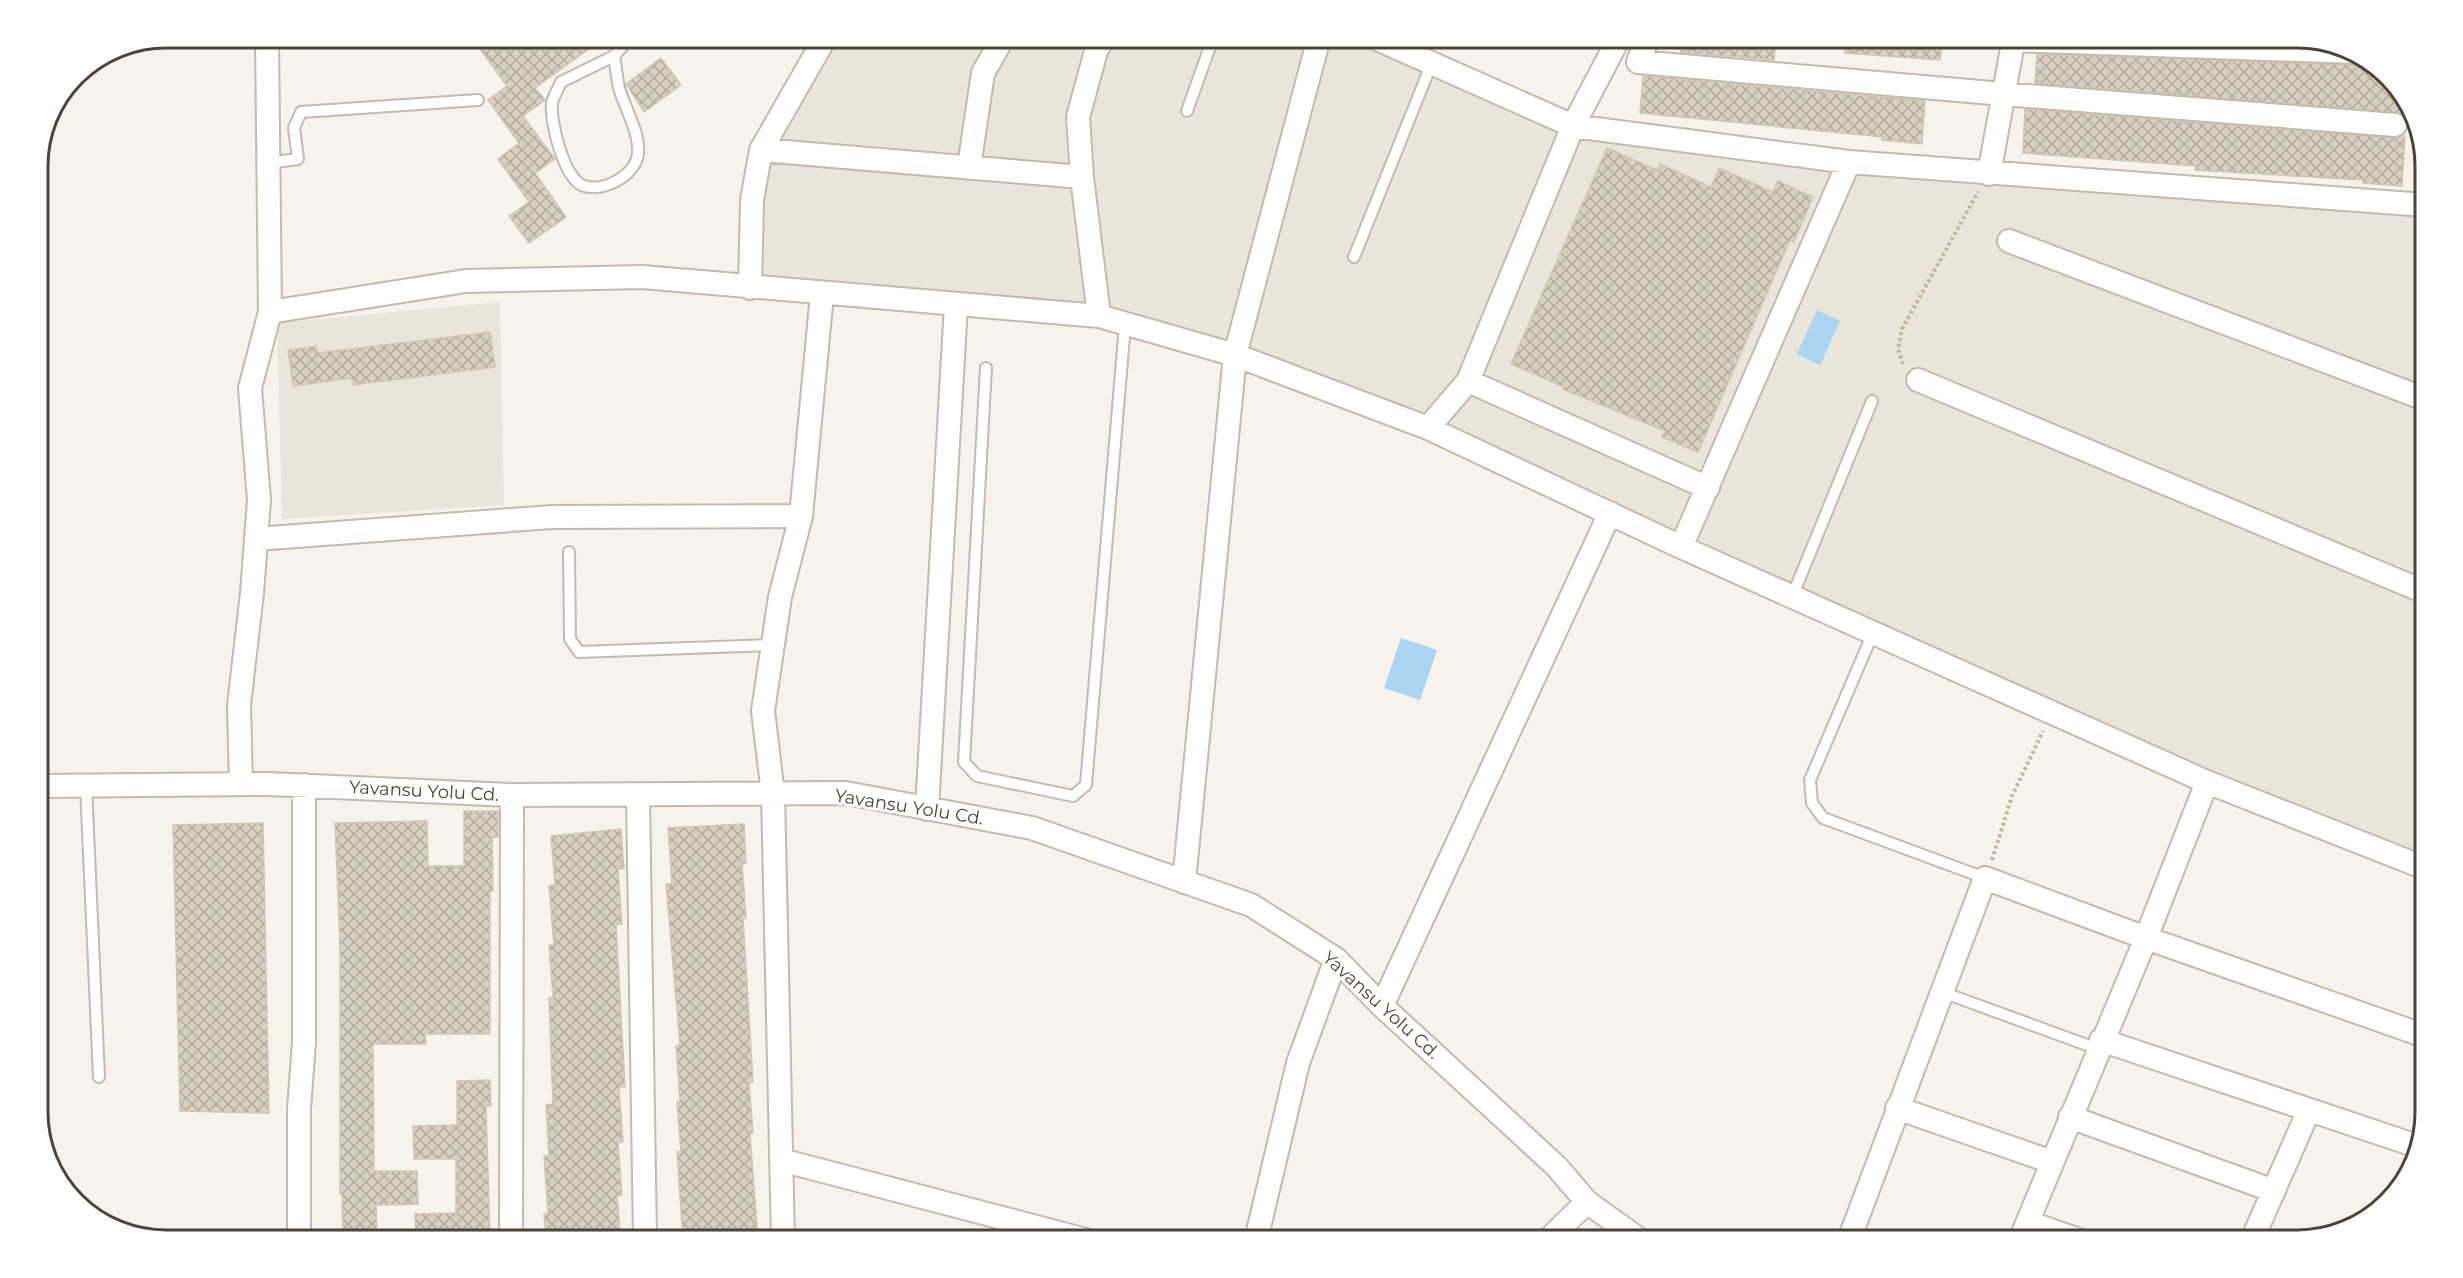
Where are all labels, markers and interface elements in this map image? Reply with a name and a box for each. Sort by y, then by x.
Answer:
street label: Yavansu Yolu Cd. [348,776,500,806]
street label: Yavansu Yolu Cd. [833,784,985,830]
street label: Yavansu Yolu Cd. [1318,947,1444,1063]

